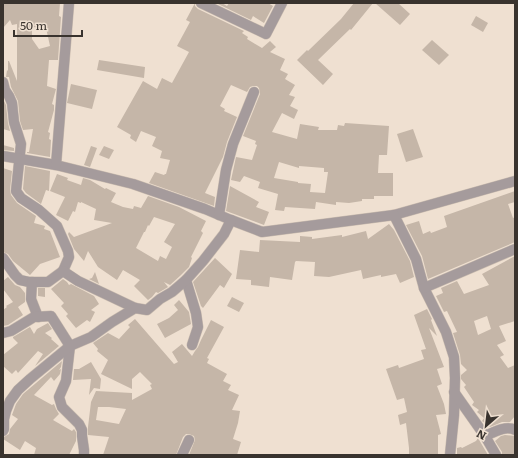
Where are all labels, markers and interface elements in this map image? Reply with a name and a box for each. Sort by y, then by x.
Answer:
scale bar [14,12,82,38]
text: 50 m [20,16,47,34]
north arrow [466,406,506,446]
text: N [473,426,489,445]

